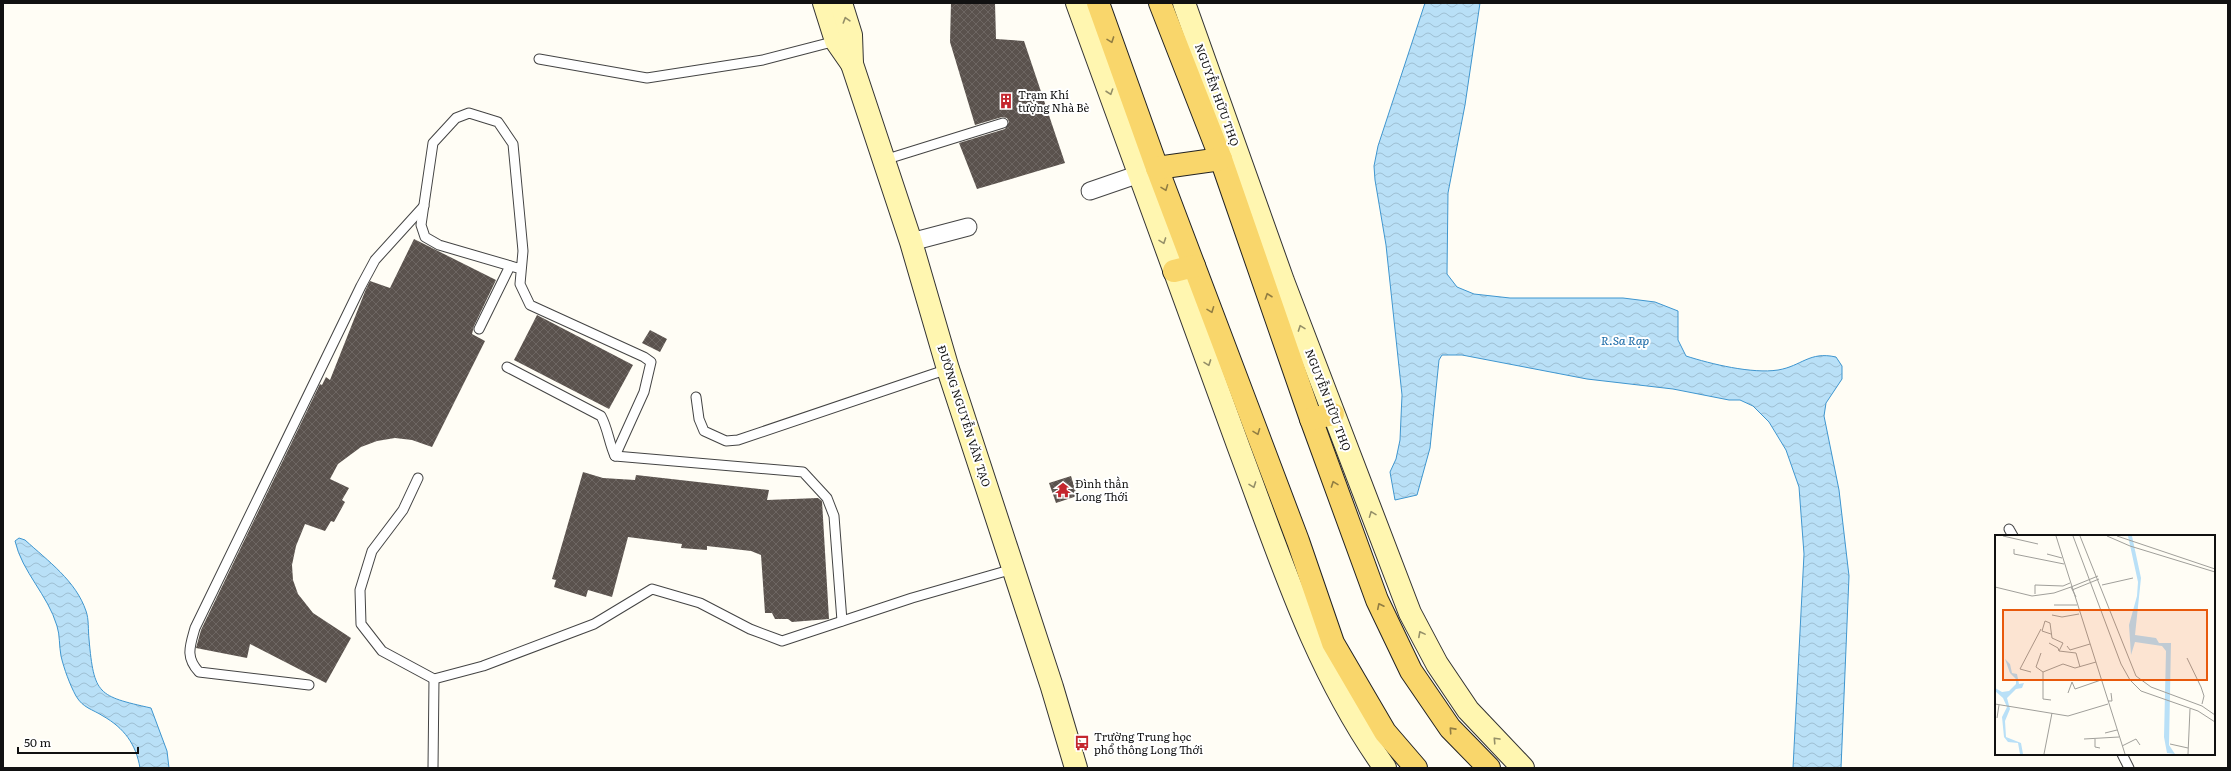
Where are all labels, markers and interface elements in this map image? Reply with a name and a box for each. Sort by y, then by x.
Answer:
one-way arrow [842,16,851,23]
one-way arrow [1107,36,1115,43]
street label: NGUYỄN HỮU THỌ [1192,41,1244,148]
place label: Trạm Khí tượng Nhà Bè [1018,86,1090,115]
one-way arrow [1105,89,1113,96]
building icon: Trạm Khí tượng Nhà Bè [997,92,1015,110]
one-way arrow [1160,185,1168,192]
one-way arrow [1158,237,1167,244]
one-way arrow [1264,292,1273,299]
one-way arrow [1206,307,1214,314]
one-way arrow [1297,324,1305,331]
water label: R.Sa Rạp [1601,331,1649,349]
street label: ĐƯỜNG NGUYỄN VĂN TẠO [934,343,995,489]
street label: NGUYỄN HỮU THỌ [1302,346,1356,453]
one-way arrow [1203,359,1211,366]
one-way arrow [1252,428,1260,435]
place label: Đình thần Long Thới [1075,475,1129,504]
temple icon: Đình thần Long Thới [1054,481,1072,499]
one-way arrow [1248,481,1256,488]
one-way arrow [1331,481,1339,488]
one-way arrow [1368,511,1376,518]
inset map [1995,535,2215,755]
one-way arrow [1377,603,1385,610]
one-way arrow [1419,631,1426,639]
one-way arrow [1449,727,1457,735]
place label: Trường Trung học phổ thông Long Thới [1094,728,1203,757]
scale bar [18,729,138,755]
text: 50 m [24,733,51,751]
bus stop icon: Trường Trung học phổ thông Long Thới [1073,734,1091,752]
one-way arrow [1493,737,1501,745]

